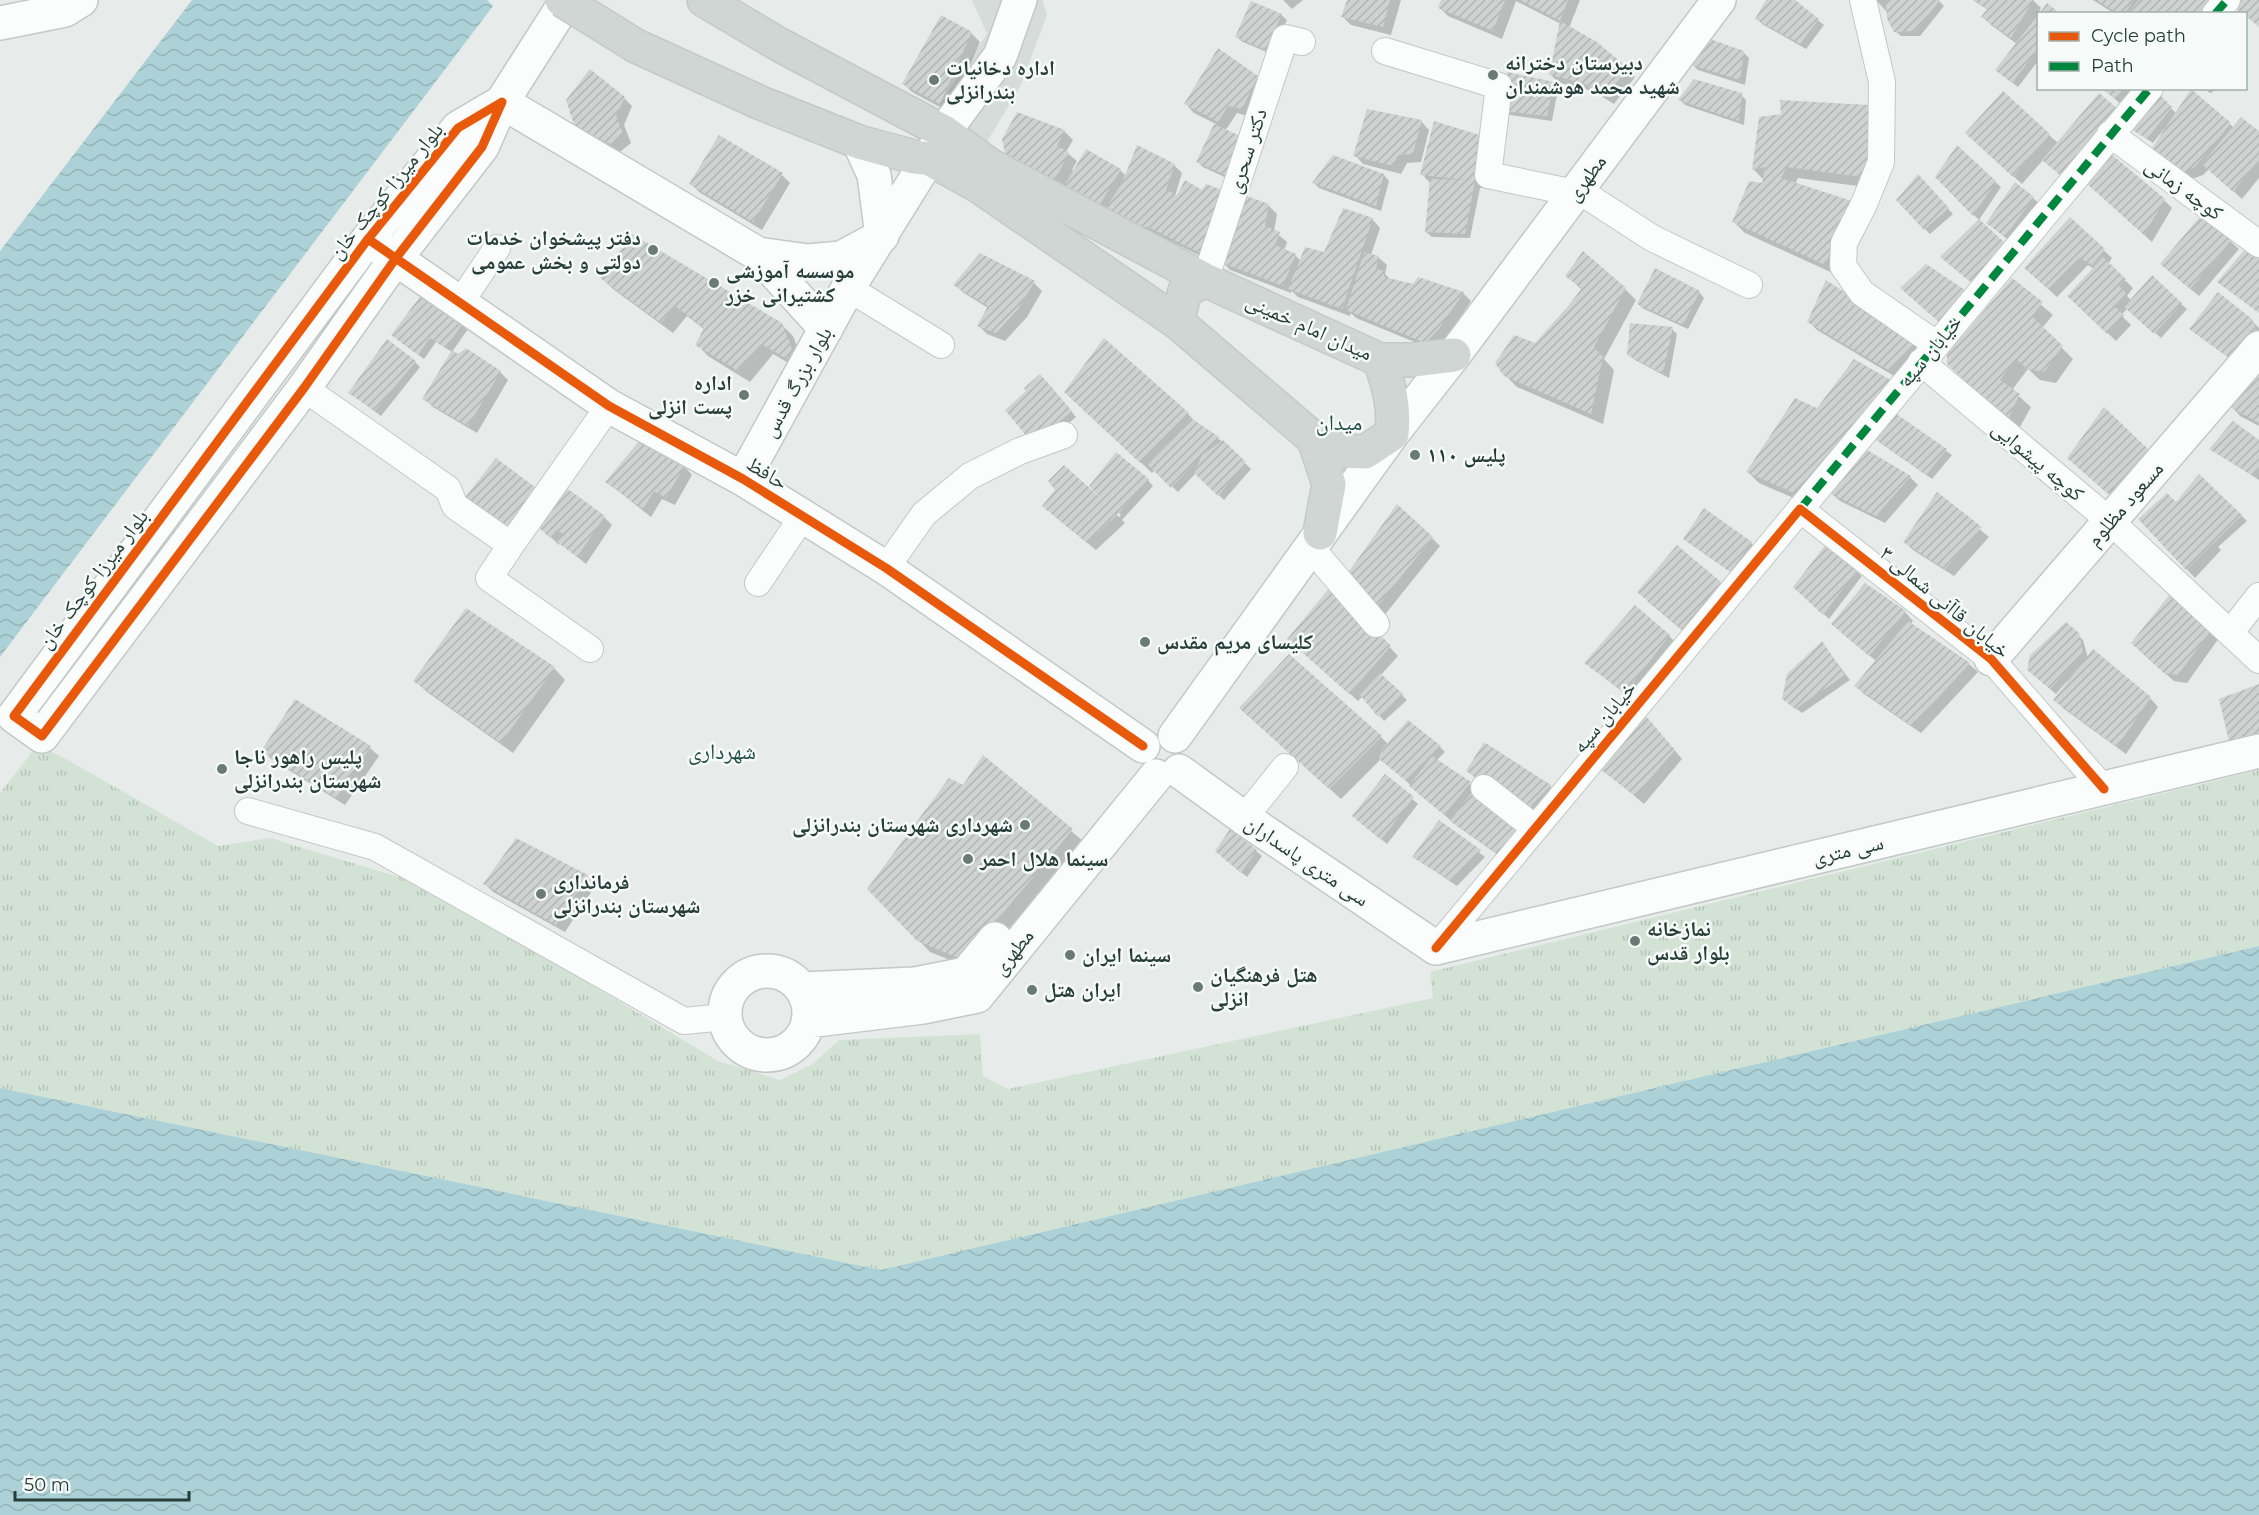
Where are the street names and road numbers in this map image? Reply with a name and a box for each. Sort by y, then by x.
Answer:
street label: دکتر سحری [1221,105,1272,197]
street label: بلوار میرزا کوچک خان [323,117,448,264]
street label: مطهری [1560,149,1611,206]
street label: کوچه زمانی [2140,152,2228,226]
street label: میدان امام خمینی [1241,288,1376,367]
street label: خیابان سپه [1892,310,1967,392]
street label: بلوار بزرگ قدس [756,322,838,442]
street label: کوچه پیشوایی [1987,415,2089,507]
street label: حافظ [742,451,792,495]
street label: مسعود مظلوم [2081,456,2170,553]
street label: بلوار میرزا کوچک خان [32,504,153,653]
street label: خیابان قاآنی شمالی ۳ [1875,540,2015,664]
street label: خیابان سپه [1566,676,1641,758]
street label: سی متری پاسداران [1240,810,1374,912]
street label: سی متری [1810,829,1886,871]
street label: مطهری [986,924,1039,980]

